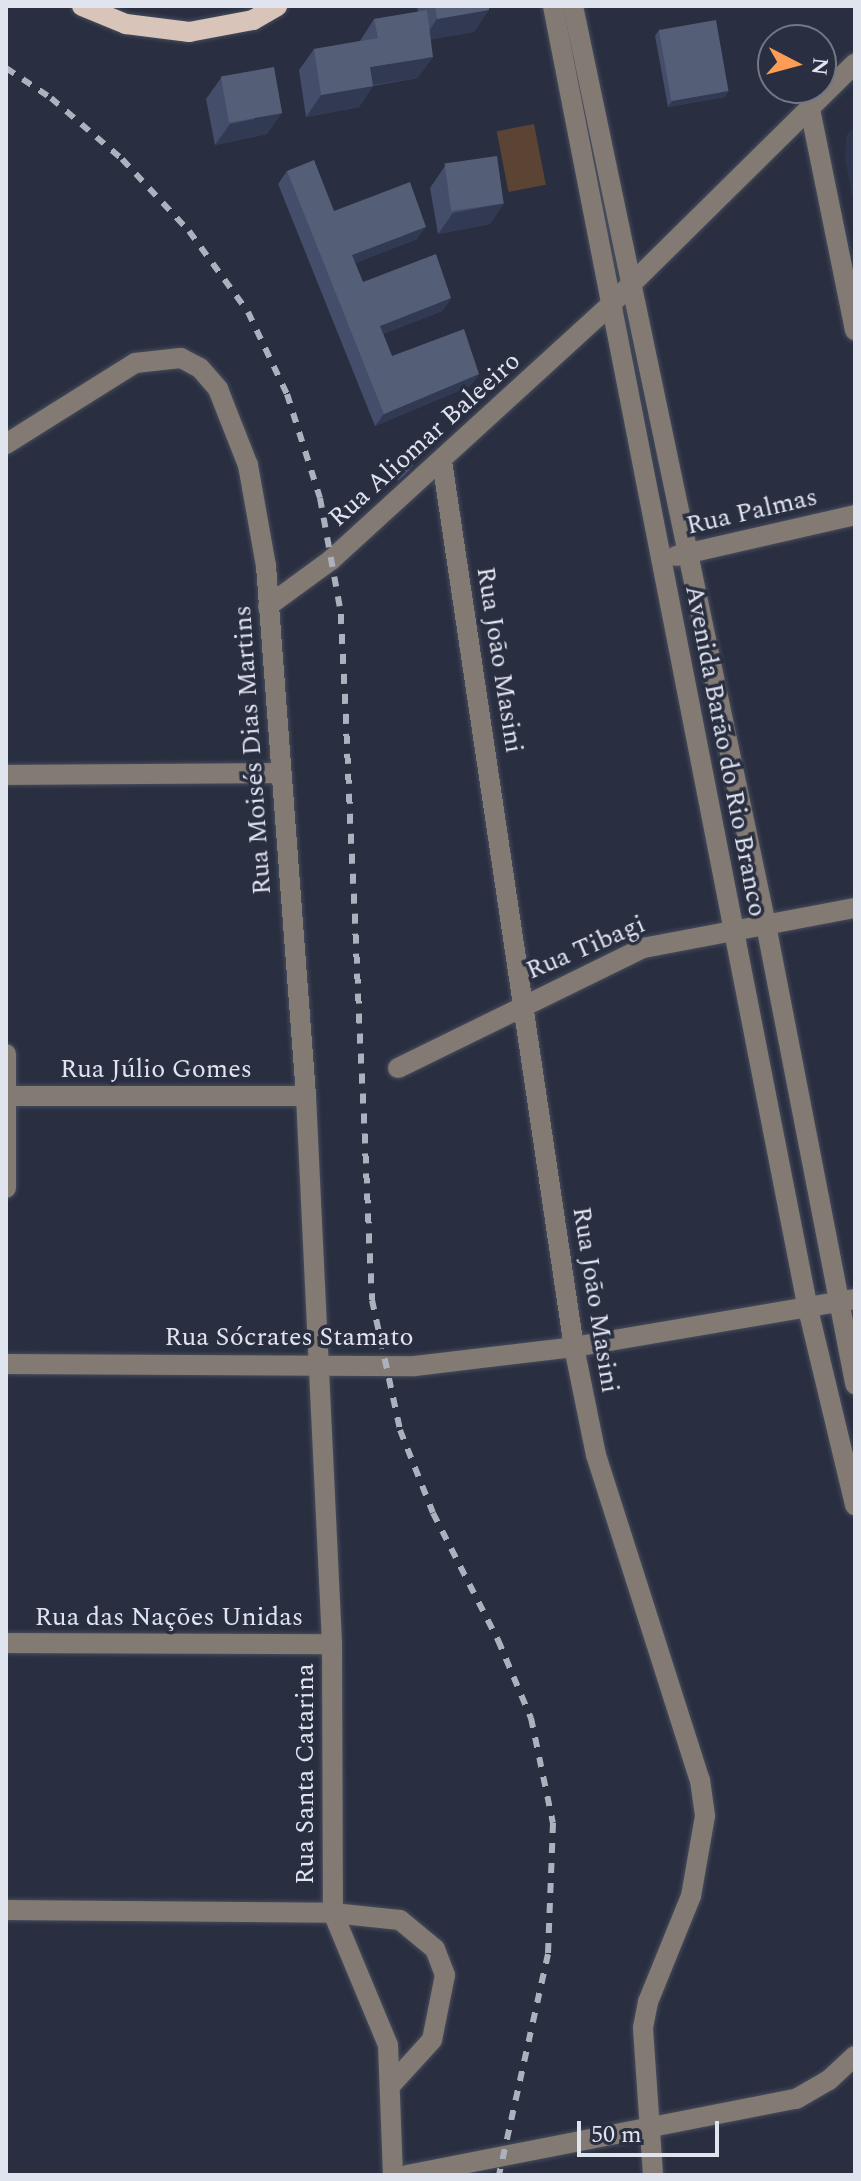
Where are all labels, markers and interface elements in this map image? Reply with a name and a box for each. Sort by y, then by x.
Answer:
north arrow [757,24,837,104]
text: N [802,56,837,77]
street label: Rua Aliomar Baleeiro [323,346,527,534]
street label: Rua Palmas [683,482,821,542]
street label: Rua João Masini [469,565,529,755]
street label: Avenida Barão do Rio Branco [678,583,772,919]
street label: Rua Moisés Dias Martins [227,604,279,896]
street label: Rua Tibagi [522,909,650,987]
street label: Rua Júlio Gomes [60,1054,252,1086]
street label: Rua João Masini [565,1205,625,1395]
street label: Rua Sócrates Stamato [165,1322,413,1354]
street label: Rua das Nações Unidas [35,1602,303,1634]
street label: Rua Santa Catarina [290,1663,322,1885]
scale bar [581,2105,723,2155]
text: 50 m [591,2117,642,2153]

